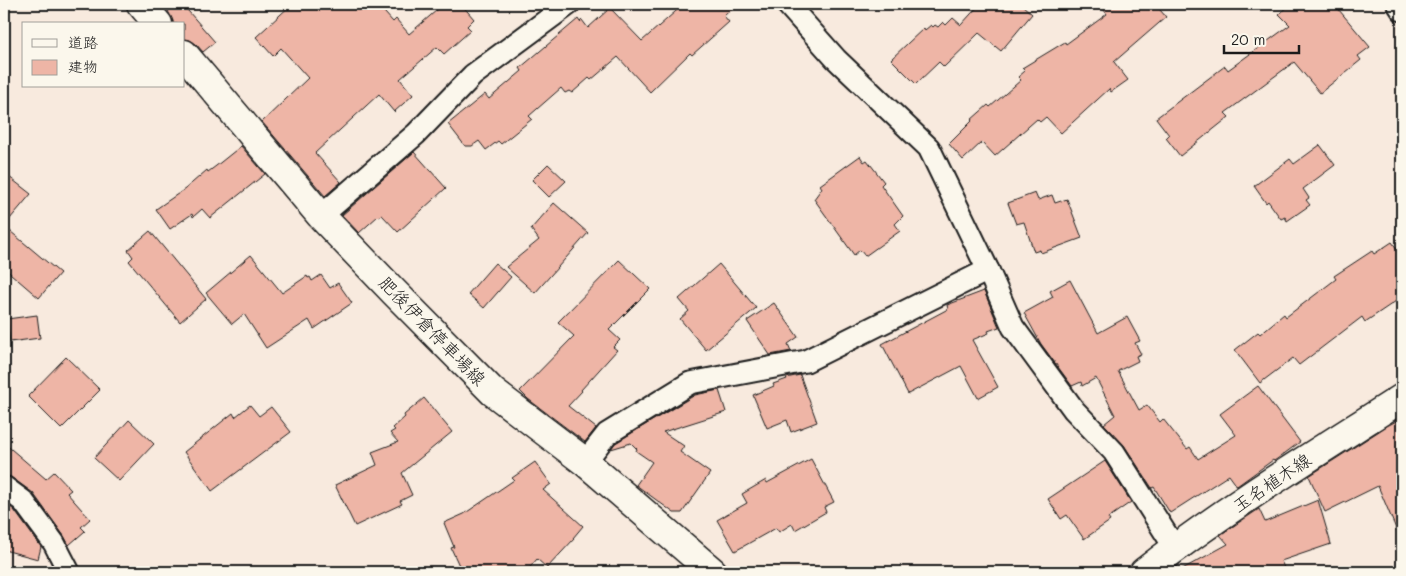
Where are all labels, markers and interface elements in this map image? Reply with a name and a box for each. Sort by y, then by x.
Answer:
legend [22,22,185,88]
scale bar [1224,22,1298,54]
text: 20 m [1231,29,1265,49]
text: 道路 [68,32,98,52]
text: 建物 [68,56,98,76]
street label: 肥後伊倉停車場線 [374,270,491,390]
street label: 玉名植木線 [1227,447,1315,517]

